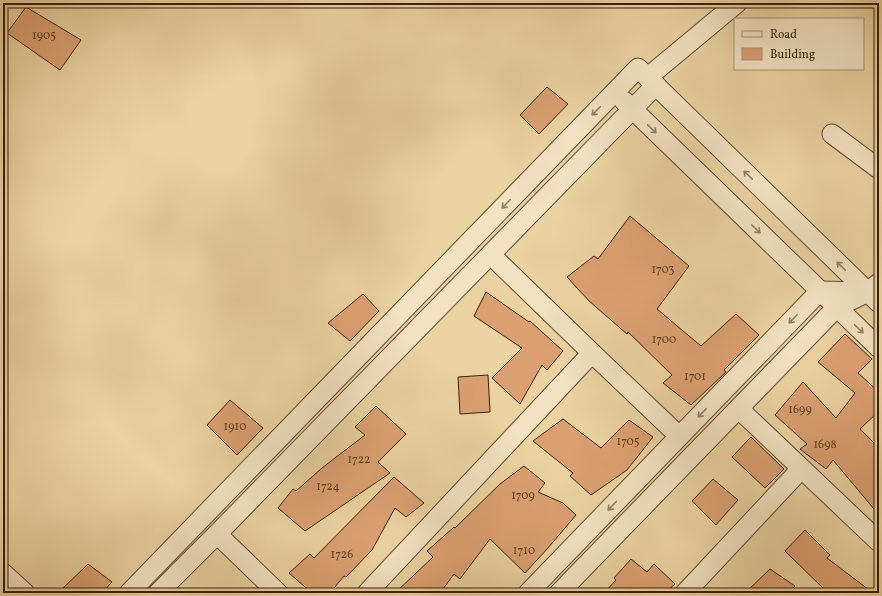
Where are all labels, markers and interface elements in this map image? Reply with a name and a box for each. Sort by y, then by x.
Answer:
legend [734,18,864,70]
text: Road [770,27,797,43]
house number: 1905 [32,28,56,44]
text: Building [770,47,815,63]
one-way arrow [592,105,601,115]
one-way arrow [647,124,657,134]
one-way arrow [743,171,753,180]
one-way arrow [501,199,511,209]
one-way arrow [751,224,761,234]
one-way arrow [836,261,846,271]
house number: 1703 [651,262,675,278]
one-way arrow [788,314,798,324]
one-way arrow [854,324,864,334]
house number: 1700 [652,332,676,348]
house number: 1701 [684,369,706,385]
house number: 1699 [788,402,812,418]
one-way arrow [697,408,707,418]
house number: 1910 [224,419,246,435]
house number: 1705 [617,434,640,450]
house number: 1698 [813,437,837,453]
house number: 1722 [347,452,371,468]
house number: 1724 [316,479,340,495]
house number: 1709 [511,488,535,504]
one-way arrow [607,501,617,511]
house number: 1710 [513,543,535,559]
house number: 1726 [331,547,353,563]

